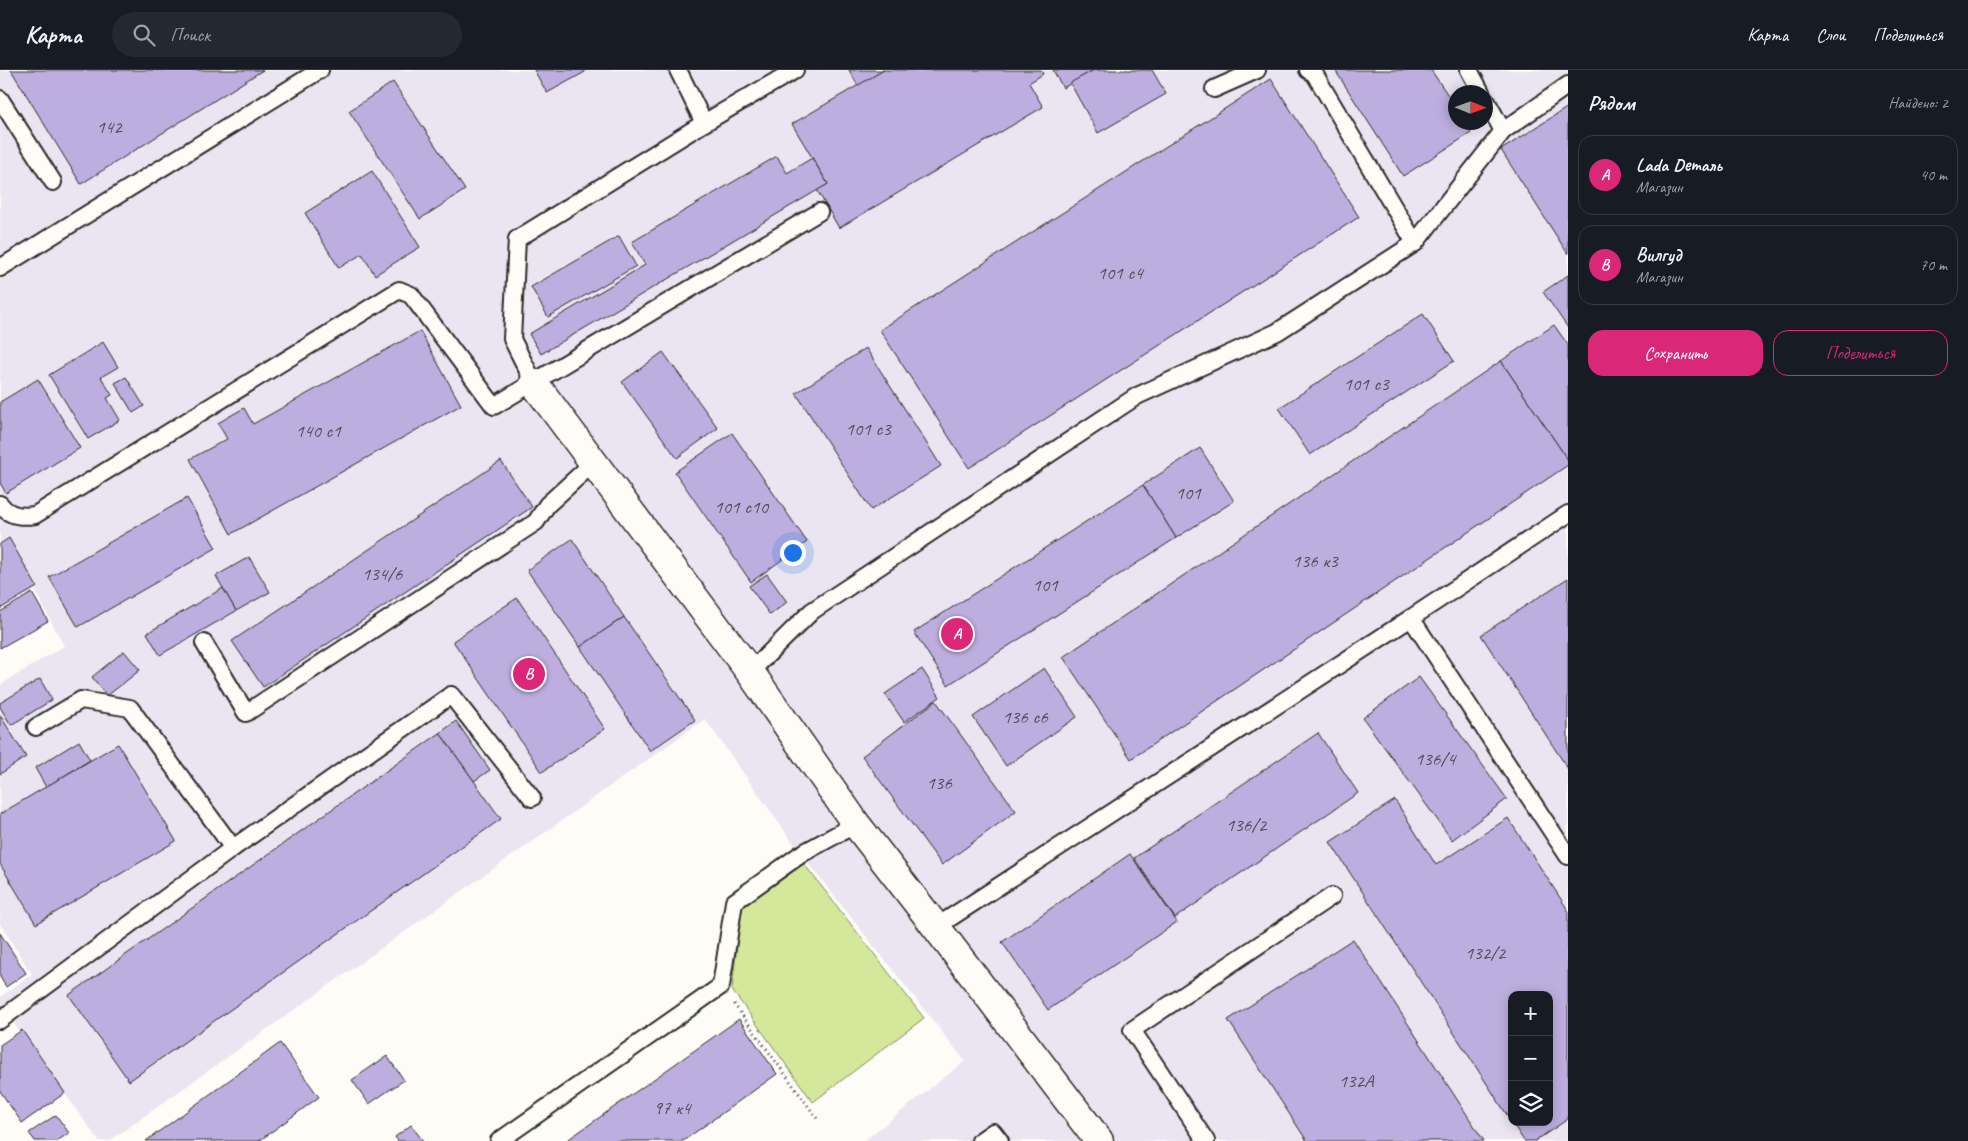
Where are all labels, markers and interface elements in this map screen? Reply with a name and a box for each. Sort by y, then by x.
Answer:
search box [112,12,462,57]
text: Карта [25,20,82,50]
icon: search [130,21,158,49]
text: Поиск [170,23,210,47]
text: Карта [1747,24,1788,46]
text: Слои [1816,24,1845,46]
text: Поделиться [1873,24,1943,46]
north arrow [1448,85,1493,130]
text: Рядом [1588,90,1635,116]
text: Найдено: 2 [1888,93,1948,113]
house number: 142 [96,115,123,139]
text: Lada Dеталь [1636,153,1722,177]
text: A [1601,165,1609,185]
text: 40 m [1920,165,1947,185]
text: Магазин [1636,177,1683,197]
text: Вилгуд [1636,243,1681,267]
text: B [1601,255,1609,275]
text: 70 m [1920,255,1947,275]
house number: 101 с4 [1097,261,1145,285]
text: Магазин [1636,267,1683,287]
button: Сохранить [1588,330,1763,376]
button: Поделиться [1773,330,1948,376]
house number: 101 с3 [1343,372,1390,396]
house number: 101 с3 [845,417,892,441]
house number: 140 с1 [295,419,342,443]
house number: 101 [1175,481,1202,505]
house number: 101 с10 [714,495,769,519]
your location [780,540,806,566]
house number: 136 к3 [1292,549,1339,573]
house number: 134/6 [362,562,404,586]
house number: 101 [1032,573,1059,597]
pin: A [941,615,973,653]
pin: B [513,655,545,693]
house number: 136 с6 [1002,705,1049,729]
house number: 136/4 [1415,747,1458,771]
house number: 136 [926,771,953,795]
house number: 136/2 [1226,813,1268,837]
house number: 132/2 [1465,941,1507,965]
map controls [1508,991,1553,1126]
button: + [1508,991,1553,1036]
button: − [1508,1036,1553,1081]
house number: 132А [1338,1069,1375,1093]
button: layers [1508,1081,1553,1126]
house number: 97 к4 [653,1096,693,1120]

